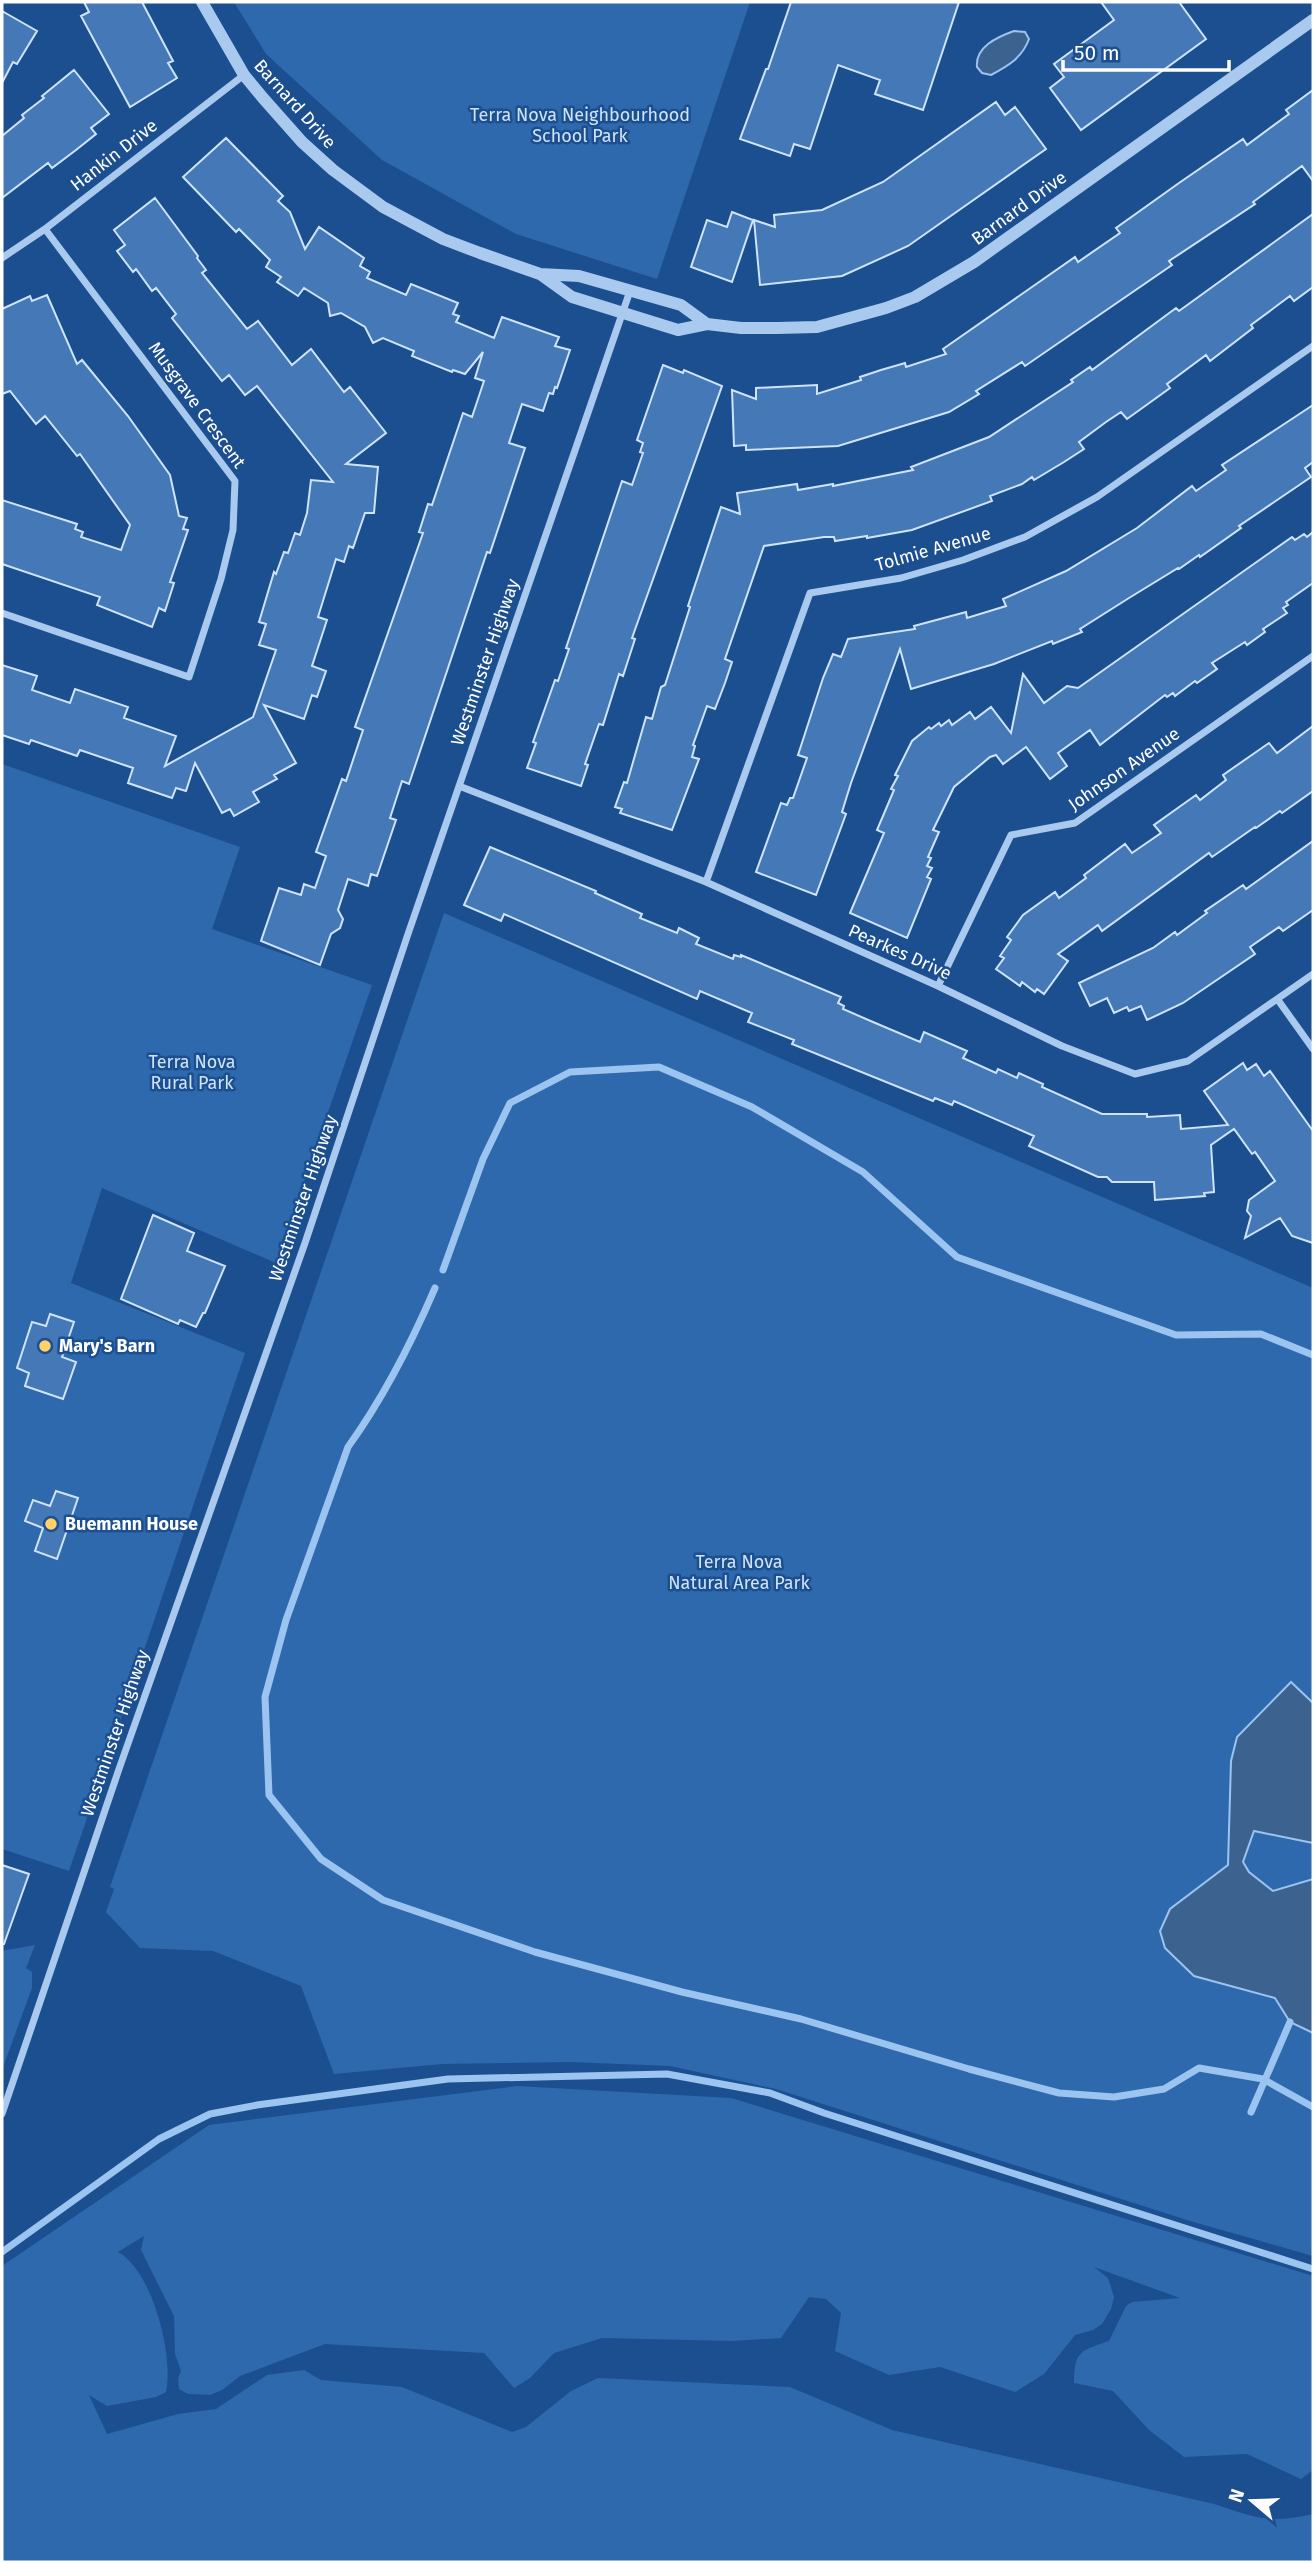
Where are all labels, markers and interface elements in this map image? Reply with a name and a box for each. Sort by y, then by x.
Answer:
scale bar [1063,28,1229,72]
text: 50 m [1074,40,1120,66]
street label: Barnard Drive [249,55,341,153]
park label: Terra Nova Neighbourhood School Park [470,104,690,147]
street label: Hankin Drive [66,114,162,196]
street label: Barnard Drive [967,166,1071,250]
street label: Musgrave Crescent [144,337,251,473]
street label: Tolmie Avenue [873,522,993,576]
street label: Westminster Highway [446,576,524,748]
street label: Johnson Avenue [1064,722,1184,816]
street label: Pearkes Drive [845,919,955,985]
park label: Terra Nova Rural Park [148,1051,236,1094]
street label: Westminster Highway [264,1112,342,1284]
place label: Mary's Barn [59,1335,155,1357]
marker: Mary's Barn [37,1338,53,1354]
place label: Buemann House [65,1513,198,1535]
marker: Buemann House [43,1516,59,1532]
park label: Terra Nova Natural Area Park [668,1551,810,1594]
street label: Westminster Highway [76,1647,154,1819]
north arrow [1217,2466,1287,2536]
text: N [1223,2486,1249,2505]

